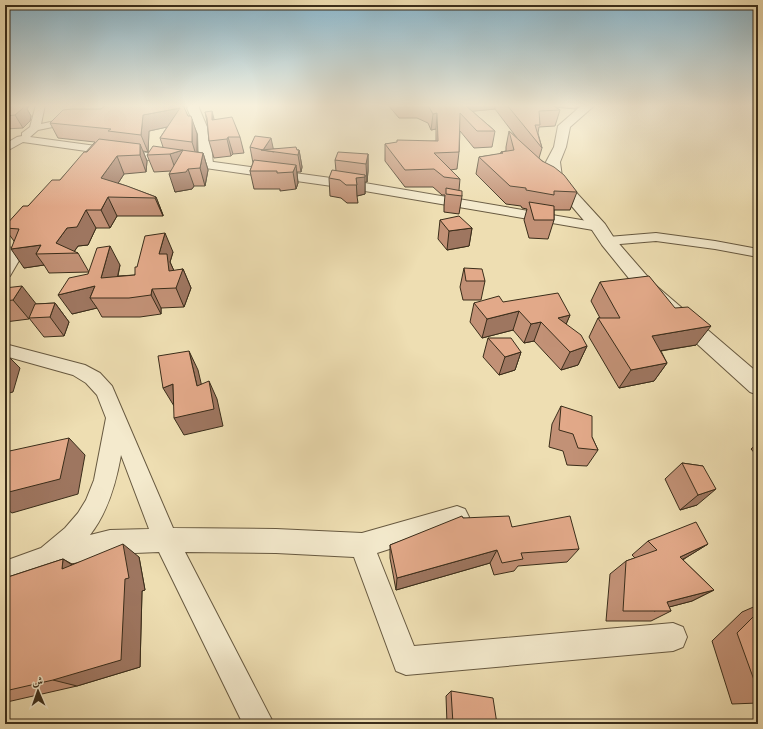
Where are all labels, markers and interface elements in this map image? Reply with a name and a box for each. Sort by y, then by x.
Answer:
north arrow [18,671,58,711]
text: ش [32,675,43,688]

